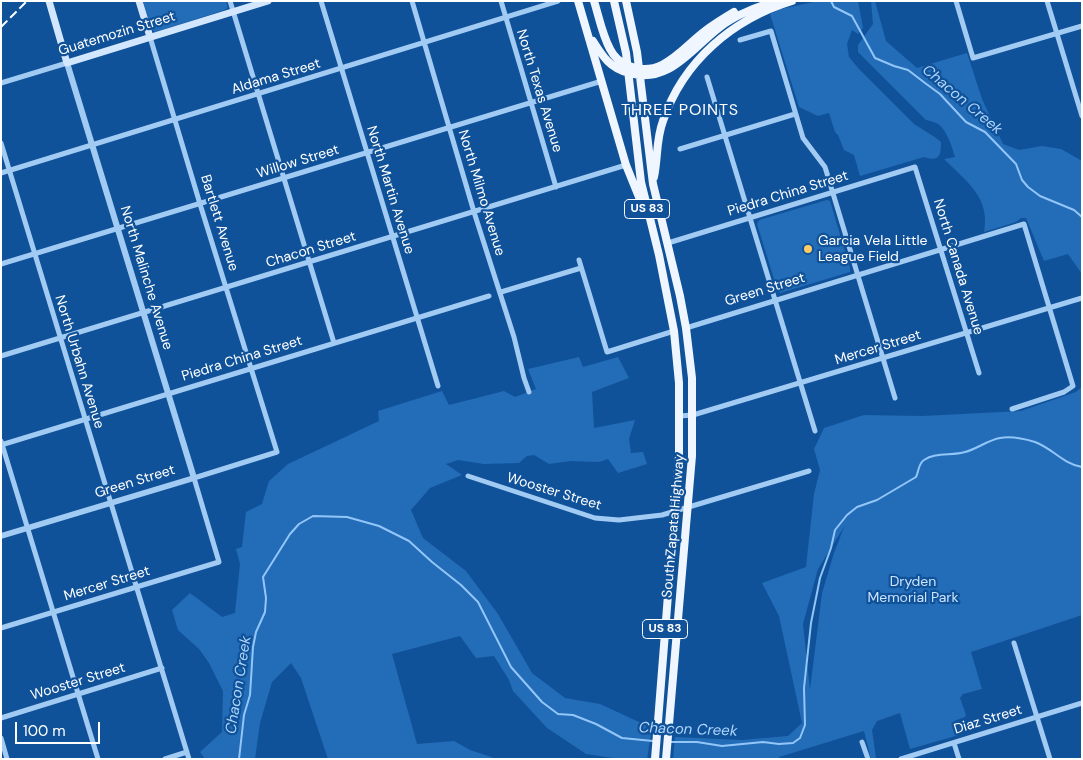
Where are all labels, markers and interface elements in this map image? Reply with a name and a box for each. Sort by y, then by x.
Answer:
street label: Guatemozin Street [57,8,177,60]
street label: North Texas Avenue [512,28,566,154]
street label: Aldama Street [229,55,323,99]
water label: Chacon Creek [918,61,1006,139]
district label: THREE POINTS [619,101,741,121]
street label: North Martin Avenue [362,124,418,256]
street label: North Milmo Avenue [454,128,508,258]
street label: Willow Street [255,142,341,182]
street label: Piedra China Street [726,168,850,220]
street label: Bartlett Avenue [196,173,242,273]
street label: North Canada Avenue [929,197,987,337]
road number: US 83 [624,200,670,218]
street label: North Malinche Avenue [116,204,176,352]
street label: Chacon Street [264,228,358,272]
place label: Garcia Vela Little League Field [818,233,928,266]
marker: Garcia Vela Little League Field [802,243,814,255]
street label: Green Street [723,270,807,310]
street label: North Urbahn Avenue [51,293,107,431]
street label: Mercer Street [833,327,923,369]
street label: Piedra China Street [180,333,304,385]
street label: South Zapata Highway [659,453,689,599]
street label: Green Street [93,462,177,502]
street label: Wooster Street [505,470,603,514]
street label: Mercer Street [62,563,152,605]
park label: Dryden Memorial Park [867,574,959,606]
road number: US 83 [642,620,688,638]
water label: Chacon Creek [222,635,256,735]
street label: Wooster Street [29,660,127,704]
street label: Diaz Street [952,702,1024,738]
scale bar [18,712,102,744]
water label: Chacon Creek [638,719,738,741]
text: 100 m [23,721,66,741]

